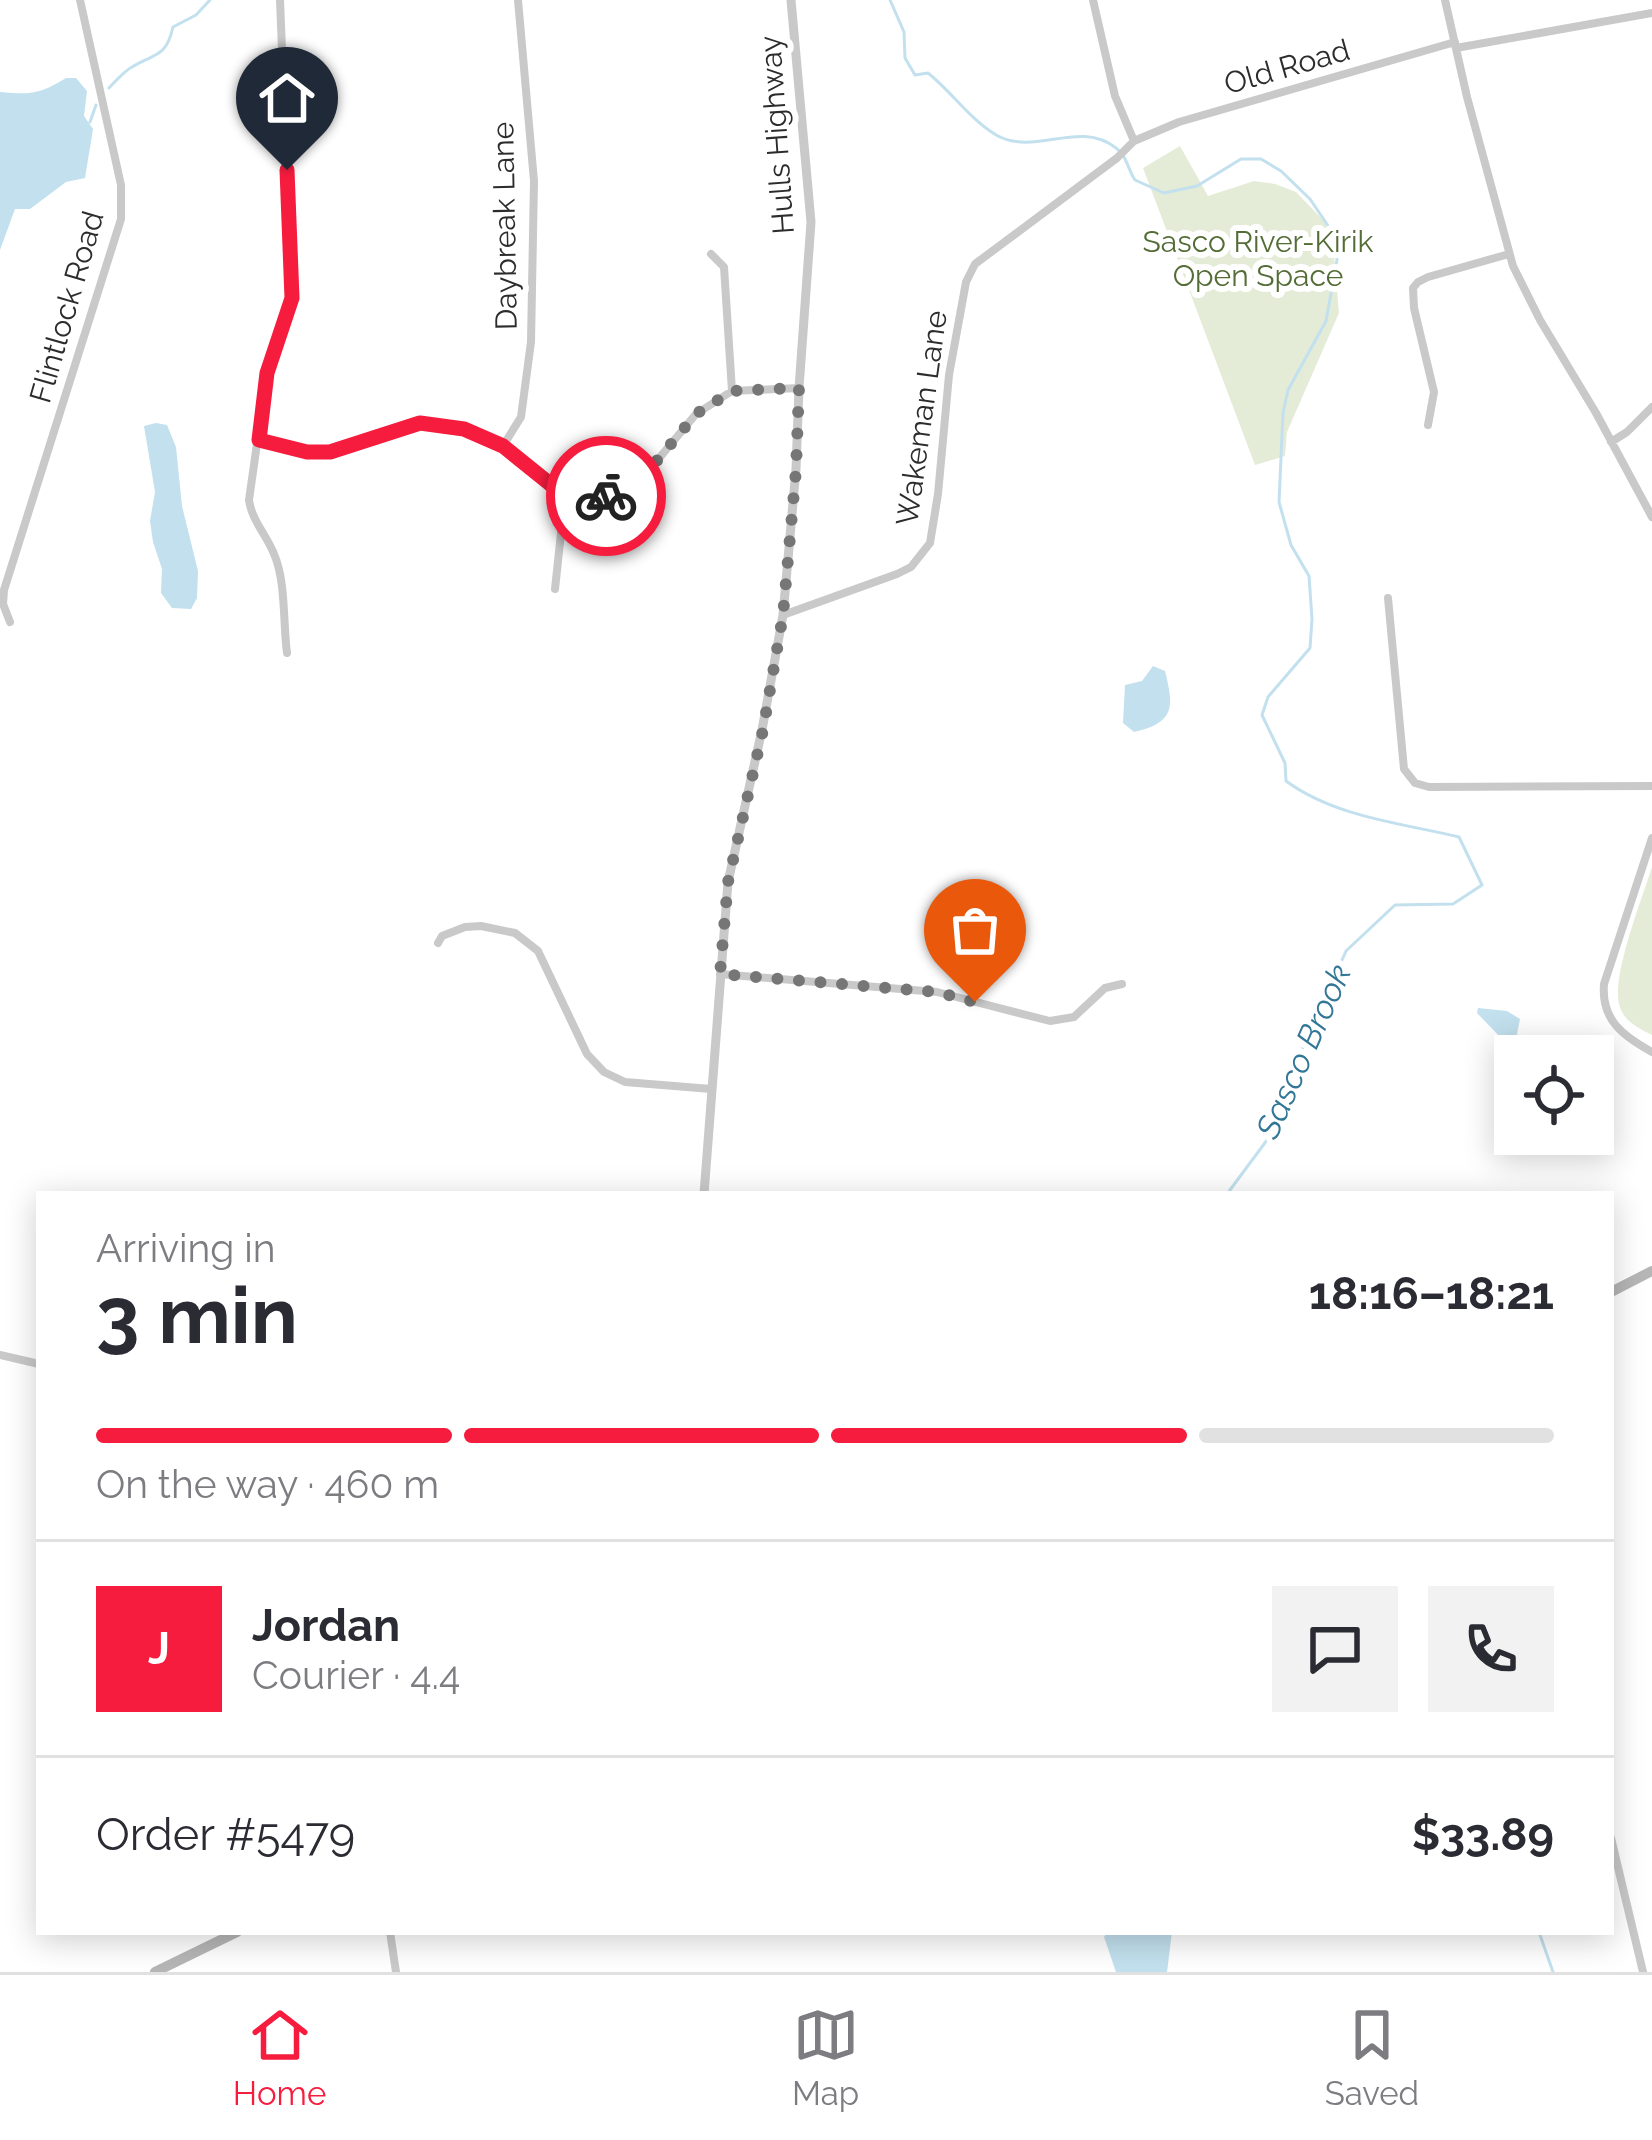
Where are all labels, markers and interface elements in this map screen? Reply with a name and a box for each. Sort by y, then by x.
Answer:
street label: Old Road [1220,32,1354,101]
street label: Hulls Highway [752,35,801,235]
pin [236,47,338,170]
icon: home [254,65,320,131]
street label: Daybreak Lane [485,121,524,331]
street label: Flintlock Road [22,207,111,407]
park label: Sasco River-Kirik Open Space [1143,224,1373,293]
street label: Wakeman Lane [889,308,954,528]
courier [546,436,666,556]
icon: bike [573,463,639,529]
pin [924,879,1026,1002]
icon: bag [942,897,1008,963]
water label: Sasco Brook [1247,958,1359,1145]
map controls [1494,1035,1614,1155]
button: locate [1494,1035,1614,1155]
text: Arriving in [96,1225,276,1271]
text: 18:16–18:21 [1309,1267,1554,1320]
text: 3 min [96,1270,298,1361]
text: On the way · 460 m [96,1461,439,1507]
button: chat [1272,1586,1398,1712]
button: phone [1428,1586,1554,1712]
text: Jordan [252,1599,400,1652]
text: J [148,1622,170,1675]
text: Courier · 4.4 [252,1652,460,1698]
text: Order #5479 [96,1808,355,1861]
text: $33.89 [1412,1808,1554,1861]
tab: Home [233,2002,326,2113]
tab: Map [792,2002,859,2113]
tab: Saved [1325,2002,1419,2113]

